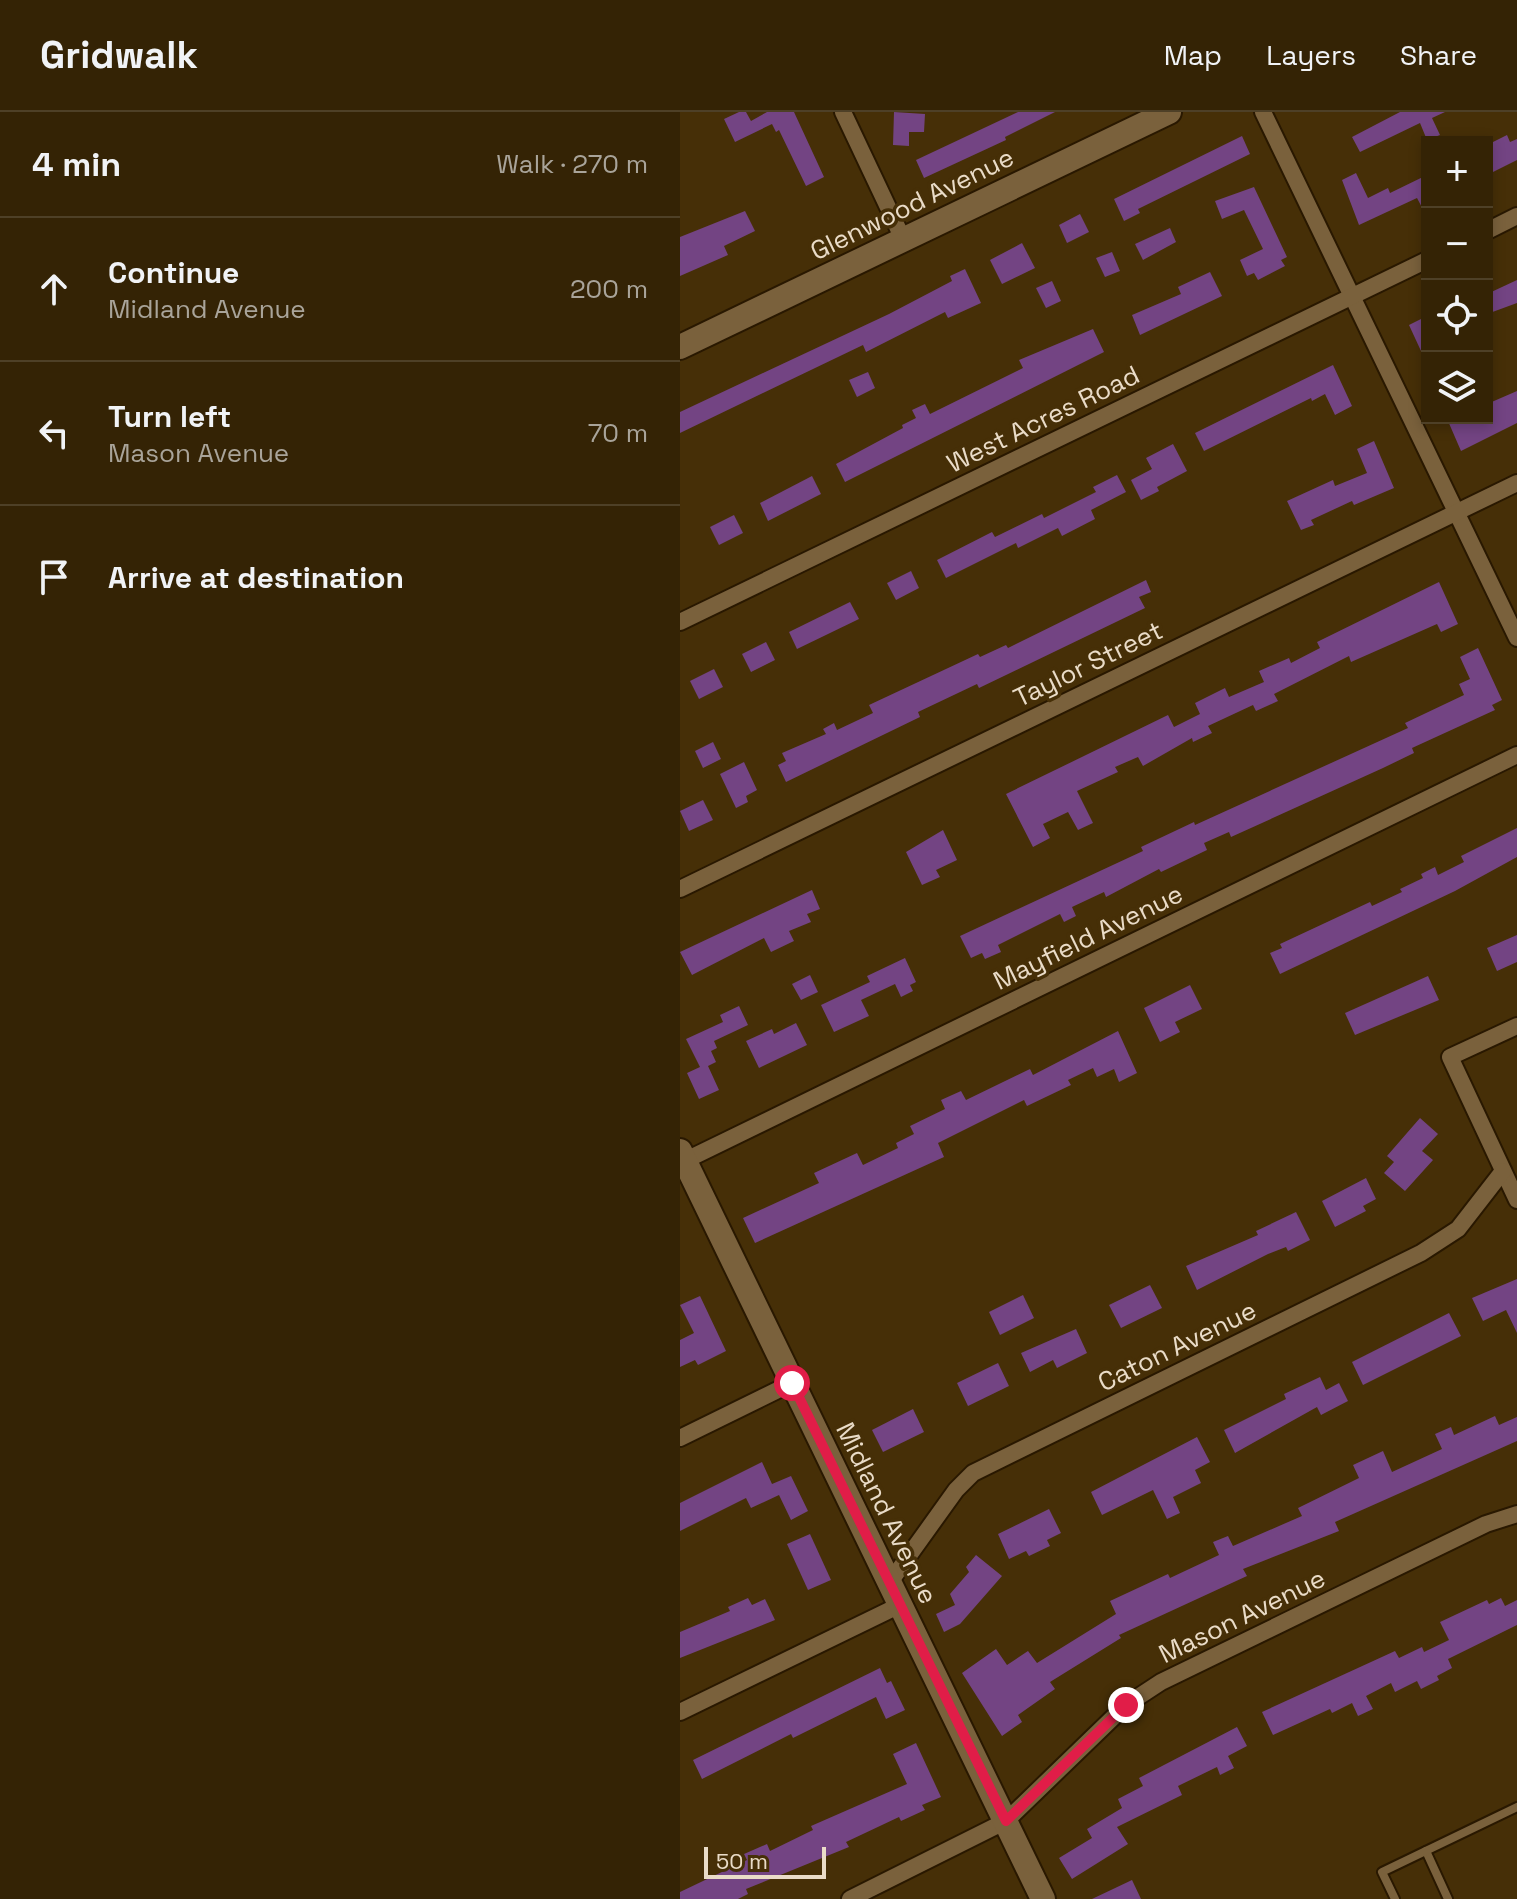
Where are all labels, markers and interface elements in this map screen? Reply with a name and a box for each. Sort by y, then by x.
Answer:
text: Gridwalk [40,31,198,79]
text: Map [1164,37,1222,73]
text: Layers [1266,37,1356,73]
text: Share [1400,37,1477,73]
map controls [1421,136,1493,424]
button: + [1421,136,1493,208]
street label: Glenwood Avenue [805,140,1019,268]
text: 4 min [32,143,121,186]
text: Walk · 270 m [496,147,648,181]
button: − [1421,208,1493,280]
text: Continue [108,253,239,292]
icon: ahead [32,267,76,311]
text: 200 m [570,272,648,306]
button: locate [1421,280,1493,352]
text: Midland Avenue [108,292,306,326]
button: layers [1421,352,1493,424]
street label: West Acres Road [941,358,1145,480]
text: Turn left [108,397,231,436]
icon: left [32,411,76,455]
text: 70 m [588,416,648,450]
text: Mason Avenue [108,436,289,470]
icon: arrive [32,555,76,599]
text: Arrive at destination [108,558,404,597]
street label: Taylor Street [1008,613,1168,715]
street label: Mayfield Avenue [988,876,1188,998]
street label: Caton Avenue [1092,1293,1262,1399]
route start [774,1365,810,1401]
street label: Midland Avenue [828,1417,946,1609]
street label: Mason Avenue [1153,1561,1331,1671]
route end [1108,1687,1144,1723]
scale bar [704,1843,826,1879]
text: 50 m [716,1847,768,1875]

